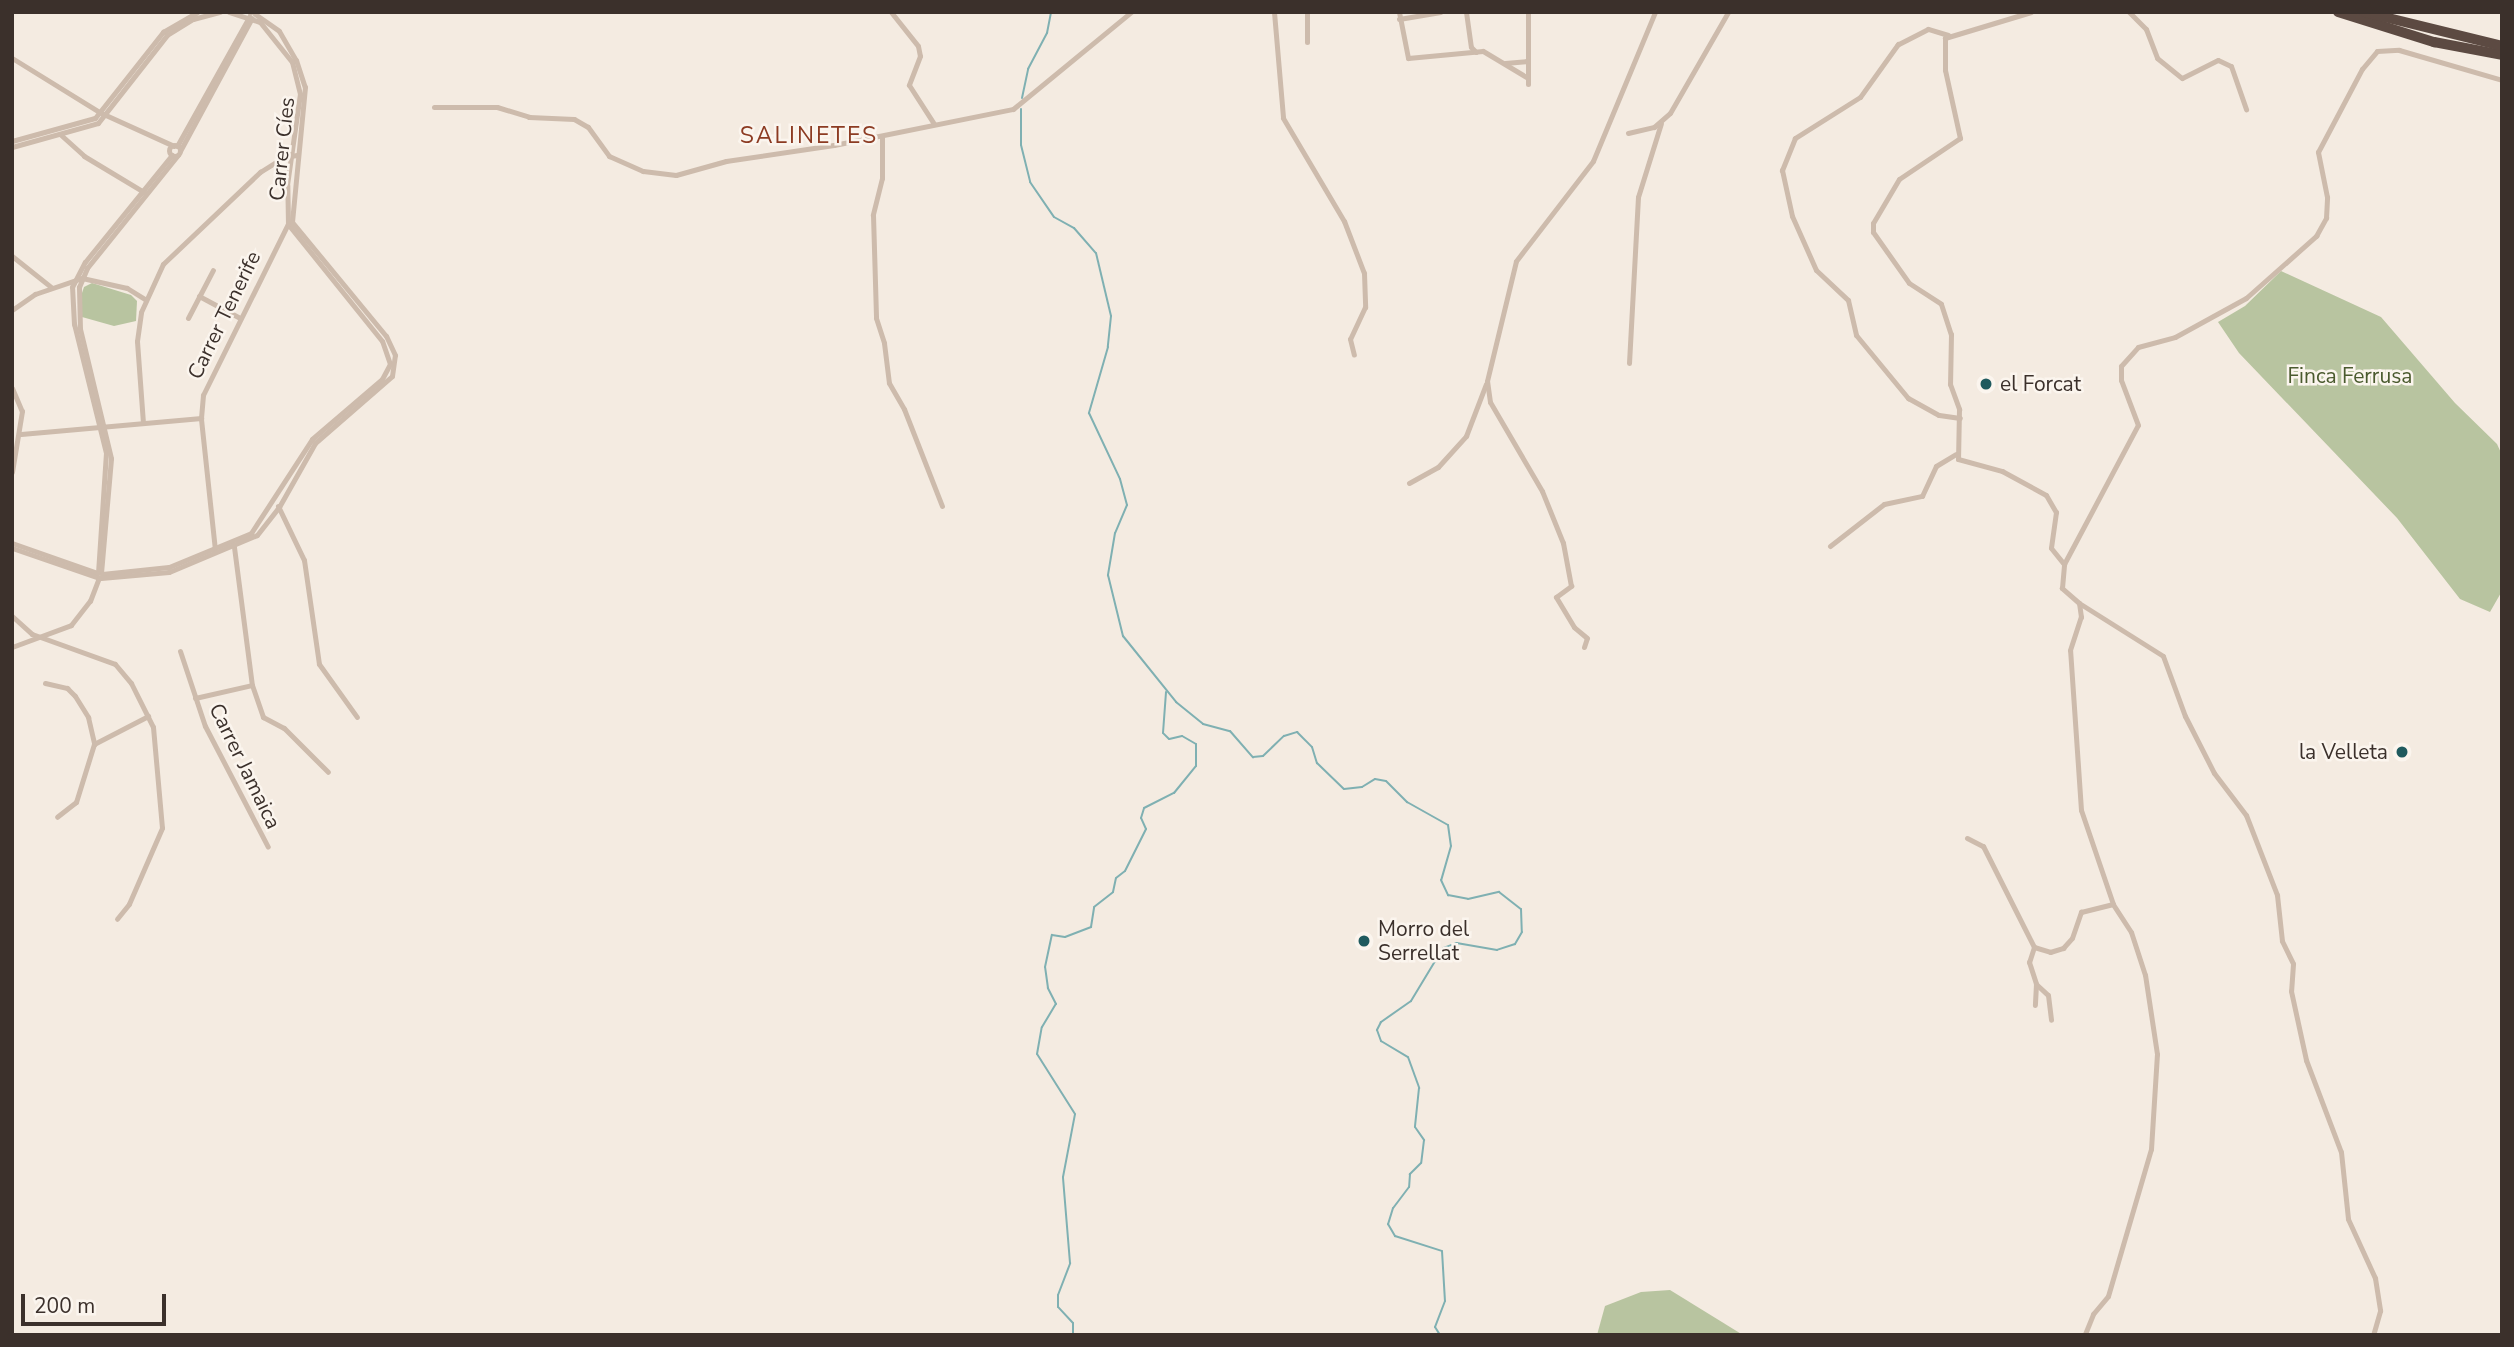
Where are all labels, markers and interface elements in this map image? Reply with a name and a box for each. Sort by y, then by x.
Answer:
street label: Carrer Cíes [264,96,300,202]
district label: SALINETES [741,122,877,150]
street label: Carrer Tenerife [182,247,266,383]
park label: Finca Ferrusa [2288,363,2412,389]
place label: el Forcat [2000,371,2081,397]
marker: el Forcat [1978,376,1994,392]
street label: Carrer Jamaica [204,699,286,833]
place label: la Velleta [2299,739,2388,765]
marker: la Velleta [2394,744,2410,760]
place label: Morro del Serrellat [1378,916,1469,966]
marker: Morro del Serrellat [1356,933,1372,949]
scale bar [24,1280,170,1324]
text: 200 m [34,1292,95,1320]

